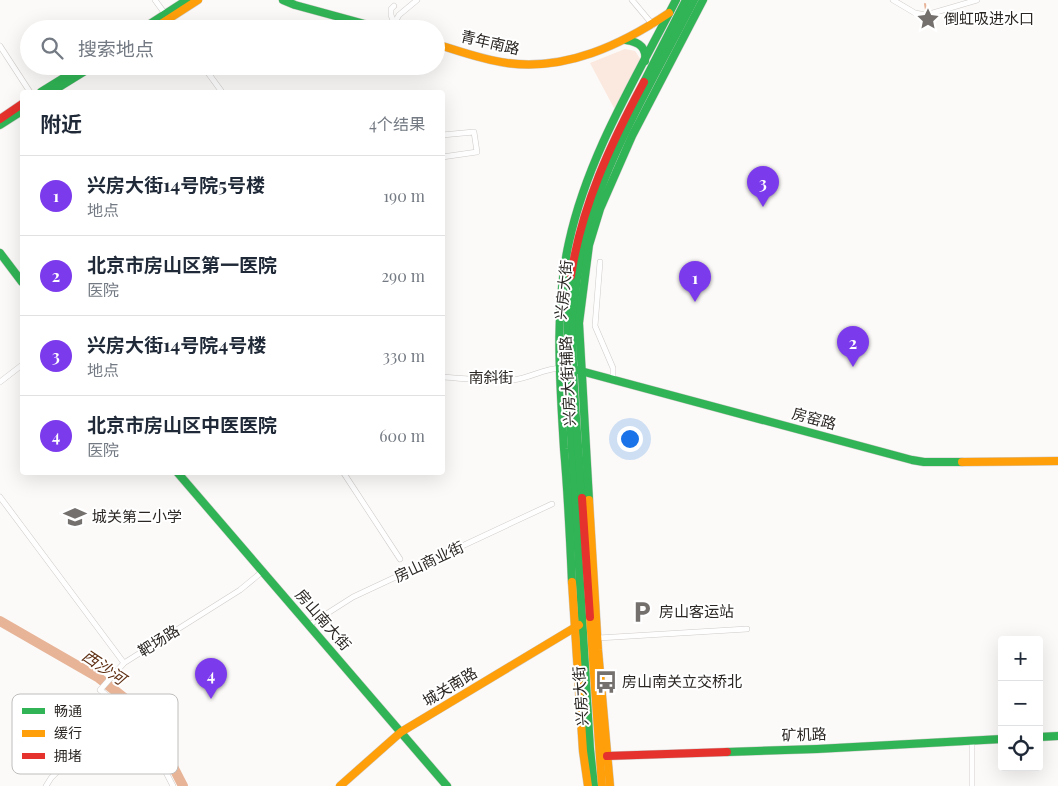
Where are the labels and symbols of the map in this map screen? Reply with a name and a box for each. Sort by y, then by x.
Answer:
place icon: 倒虹吸进水口 [915,6,941,32]
place label: 倒虹吸进水口 [944,8,1034,28]
street label: 青年南路 [459,26,522,59]
pin: 3 [747,166,779,207]
street label: 兴房大街 [550,259,576,321]
pin: 1 [679,261,711,302]
pin: 2 [837,326,869,367]
street label: 兴房大街辅路 [555,336,579,427]
street label: 南斜街 [468,367,514,387]
street label: 房窑路 [790,403,839,434]
your location [617,426,643,452]
school or university icon: 城关第二小学 [62,504,88,530]
place label: 城关第二小学 [92,506,182,526]
street label: 房山商业街 [390,536,467,586]
street label: 房山南大街 [292,584,356,654]
parking icon: 房山客运站 [629,599,655,625]
place label: 房山客运站 [659,601,734,621]
street label: 靶场路 [134,620,183,661]
water label: 西沙河 [79,644,133,690]
pin: 4 [195,658,227,699]
street label: 城关南路 [419,662,480,710]
street label: 兴房大街 [568,665,592,727]
bus stop icon: 房山南关立交桥北 [593,669,619,695]
place label: 房山南关立交桥北 [622,671,742,691]
legend [12,694,178,774]
text: 畅通 [54,701,82,720]
text: 缓行 [54,723,82,742]
street label: 矿机路 [781,723,827,745]
text: 拥堵 [54,746,82,765]

